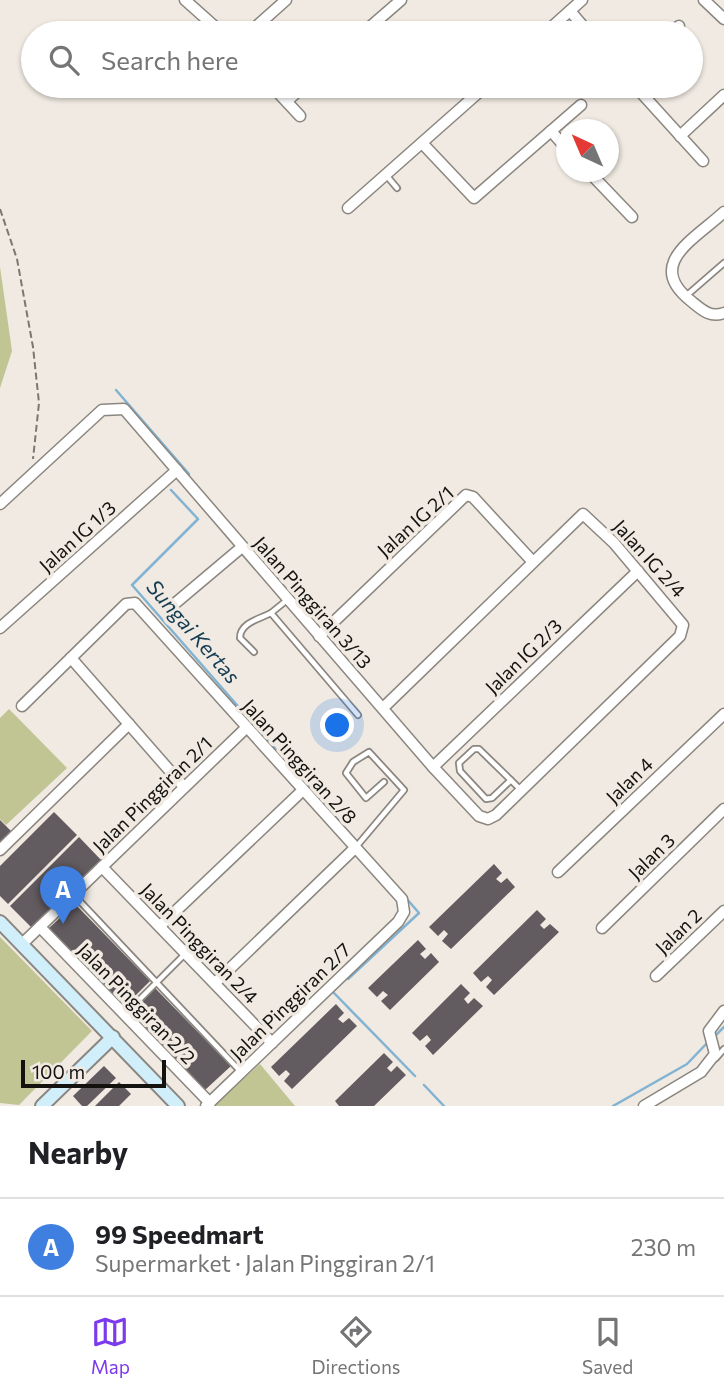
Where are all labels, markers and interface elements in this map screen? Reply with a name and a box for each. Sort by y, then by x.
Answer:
search box [21,21,703,98]
icon: search [45,41,83,79]
text: Search here [101,44,239,75]
north arrow [556,119,619,182]
street label: Jalan IG 2/1 [372,481,458,561]
street label: Jalan IG 1/3 [34,496,120,576]
street label: Jalan IG 2/4 [609,514,691,602]
street label: Jalan Pinggiran 3/13 [249,531,377,673]
water label: Sungai Kertas [142,574,246,688]
street label: Jalan IG 2/3 [480,614,566,698]
street label: Jalan Pinggiran 2/8 [238,694,362,828]
your location [320,708,354,742]
street label: Jalan Pinggiran 2/1 [88,731,216,857]
street label: Jalan 4 [601,752,657,808]
street label: Jalan 3 [623,828,679,884]
pin: A [40,866,86,924]
street label: Jalan Pinggiran 2/4 [137,878,263,1008]
street label: Jalan 2 [650,904,706,958]
street label: Jalan Pinggiran 2/2 [73,938,201,1068]
street label: Jalan Pinggiran 2/7 [225,938,355,1064]
scale bar [21,1057,166,1089]
text: 100 m [32,1060,85,1083]
text: Nearby [28,1133,128,1170]
text: 99 Speedmart [95,1218,264,1249]
text: A [43,1233,59,1261]
text: 230 m [631,1233,696,1261]
text: Supermarket · Jalan Pinggiran 2/1 [95,1249,435,1277]
tab: Map [91,1313,130,1378]
tab: Directions [311,1313,401,1378]
tab: Saved [582,1313,633,1378]

